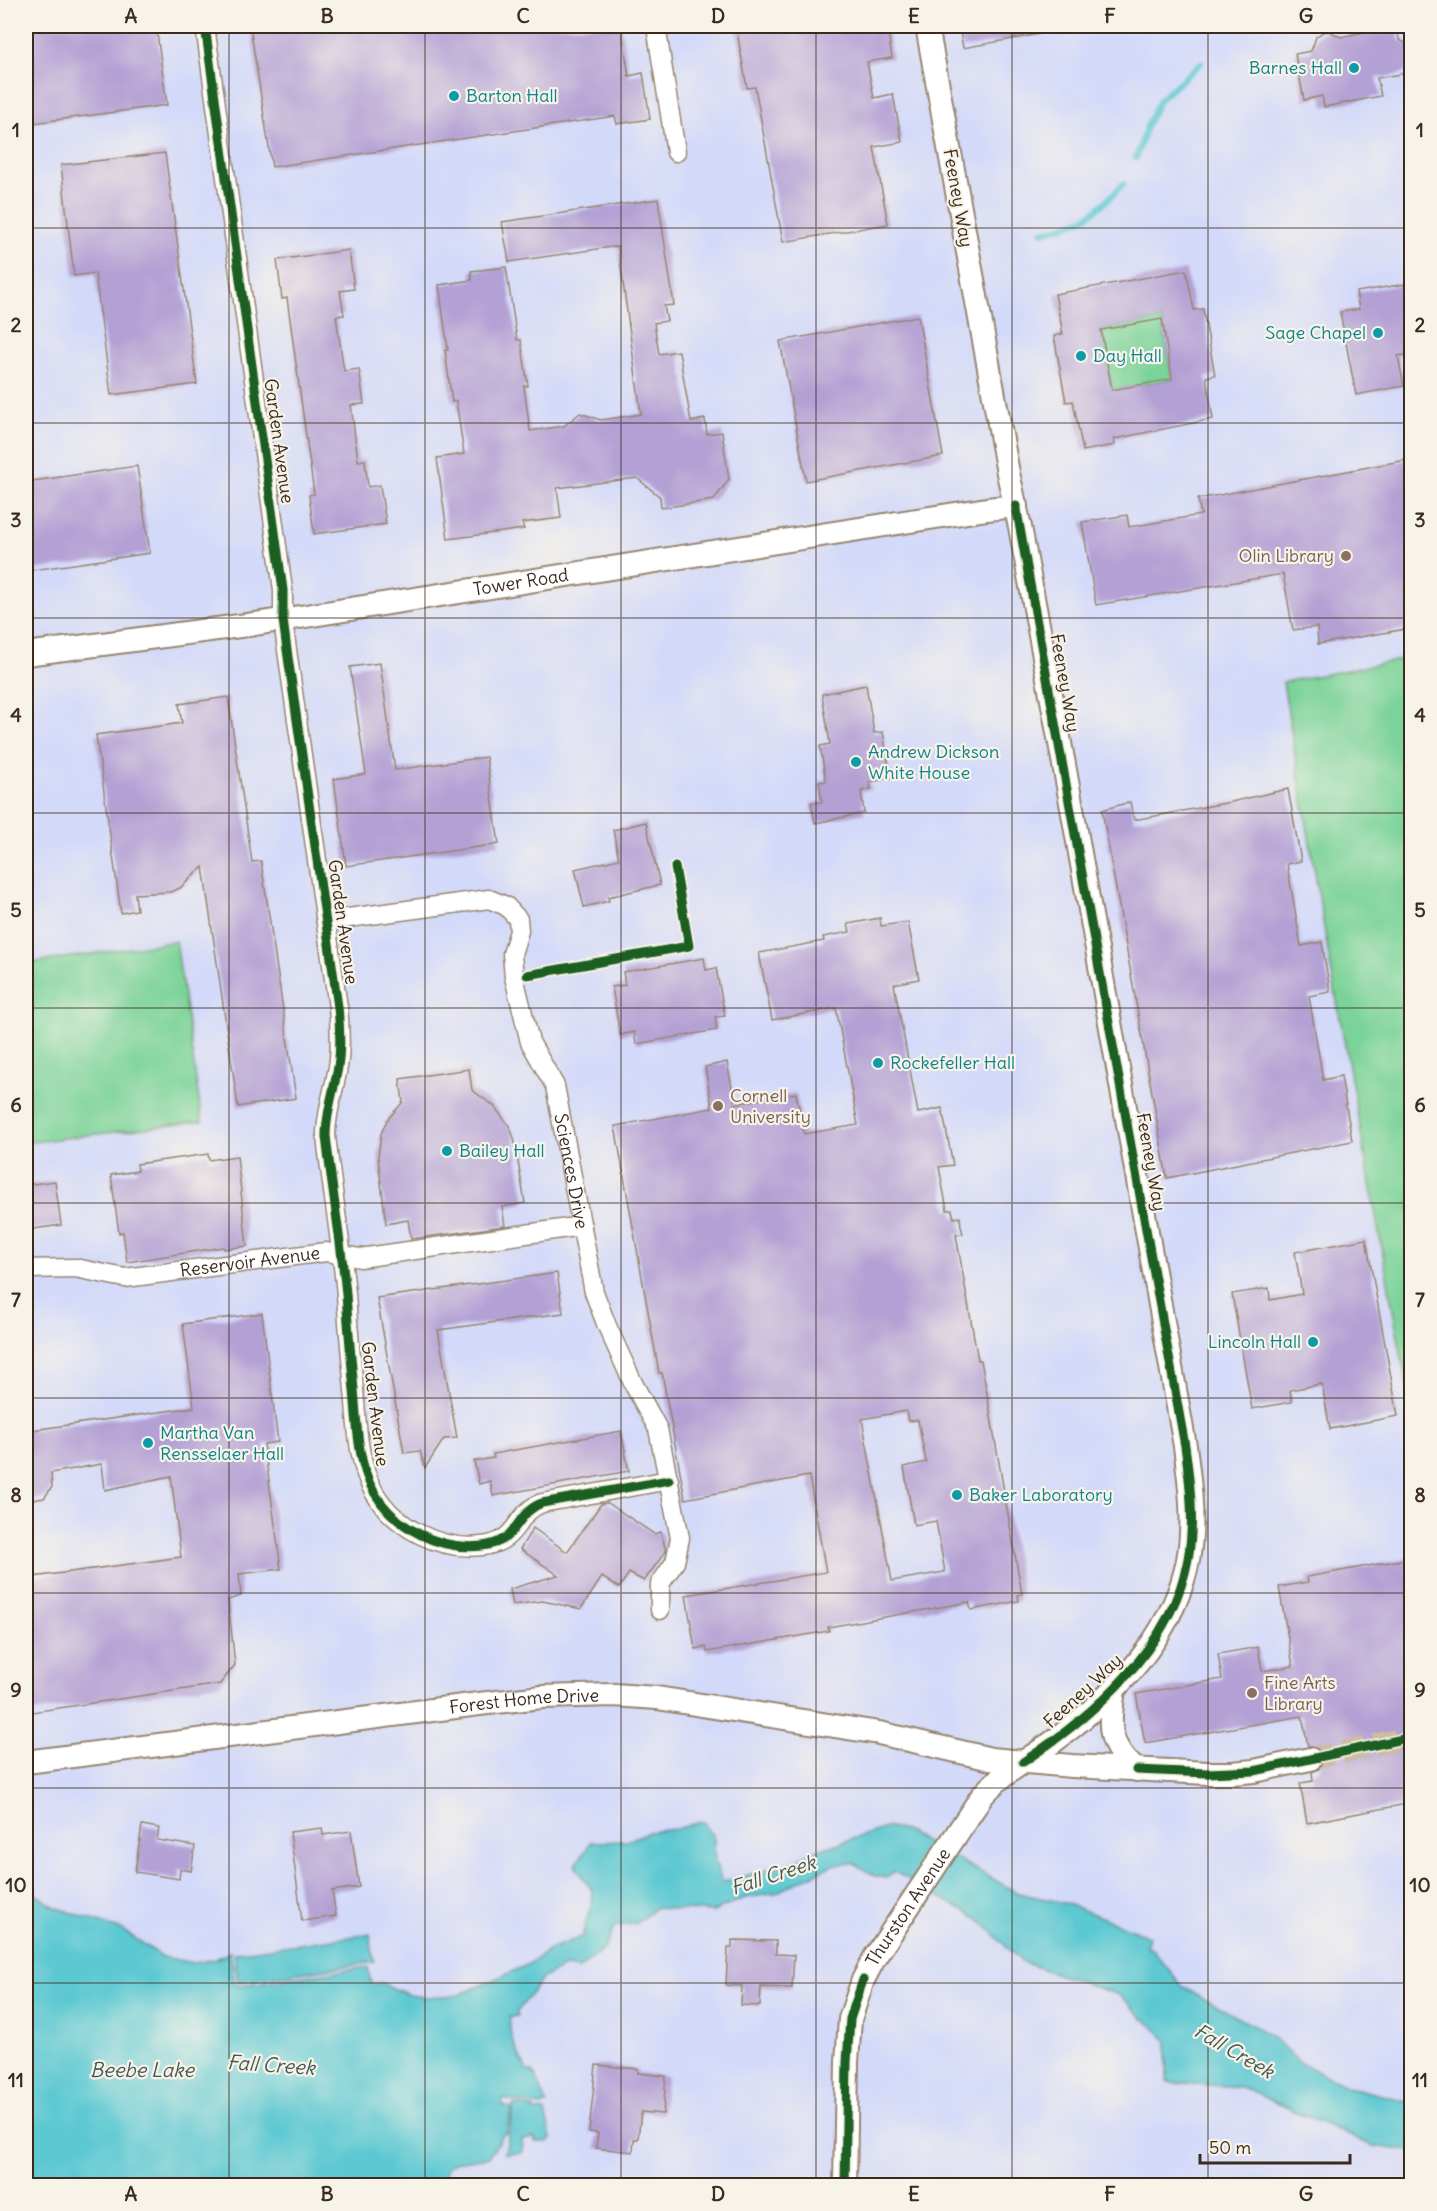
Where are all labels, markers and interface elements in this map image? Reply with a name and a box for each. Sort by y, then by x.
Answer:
text: A [125,3,138,28]
text: B [320,3,334,28]
text: C [516,3,530,28]
text: D [711,3,725,28]
text: E [908,3,920,28]
text: F [1104,3,1116,28]
text: G [1299,3,1313,28]
place label: Barnes Hall [1249,56,1342,79]
marker: Barnes Hall [1347,61,1361,75]
place label: Barton Hall [466,84,558,107]
marker: Barton Hall [447,89,461,103]
text: 1 [12,117,20,142]
text: 1 [1416,117,1424,142]
street label: Feeney Way [939,147,978,249]
text: 2 [11,312,22,337]
text: 2 [1415,312,1426,337]
place label: Sage Chapel [1265,321,1366,344]
marker: Sage Chapel [1371,326,1385,340]
place label: Day Hall [1093,344,1162,367]
marker: Day Hall [1074,349,1088,363]
street label: Garden Avenue [259,377,300,505]
text: 3 [10,507,22,532]
text: 3 [1414,507,1426,532]
place label: Olin Library [1239,544,1334,567]
marker: Olin Library [1339,549,1353,563]
street label: Tower Road [471,563,570,601]
street label: Feeney Way [1046,632,1085,734]
text: 4 [10,702,22,727]
text: 4 [1414,702,1426,727]
place label: Andrew Dickson White House [868,740,999,784]
marker: Andrew Dickson White House [849,755,863,769]
street label: Garden Avenue [323,858,364,986]
text: 5 [10,897,22,922]
text: 5 [1414,897,1426,922]
place label: Rockefeller Hall [890,1051,1015,1074]
marker: Rockefeller Hall [871,1056,885,1070]
place label: Cornell University [730,1084,811,1128]
text: 6 [10,1092,22,1117]
text: 6 [1414,1092,1426,1117]
marker: Cornell University [711,1099,725,1113]
street label: Sciences Drive [549,1111,594,1231]
street label: Feeney Way [1132,1111,1171,1213]
place label: Bailey Hall [459,1139,545,1162]
marker: Bailey Hall [440,1144,454,1158]
street label: Reservoir Avenue [179,1241,321,1282]
text: 7 [11,1287,21,1312]
text: 7 [1415,1287,1425,1312]
place label: Lincoln Hall [1208,1330,1301,1353]
marker: Lincoln Hall [1306,1335,1320,1349]
street label: Garden Avenue [356,1340,395,1468]
place label: Martha Van Rensselaer Hall [160,1421,284,1465]
marker: Martha Van Rensselaer Hall [141,1436,155,1450]
text: 8 [10,1482,22,1507]
text: 8 [1414,1482,1426,1507]
place label: Baker Laboratory [969,1483,1113,1506]
marker: Baker Laboratory [950,1488,964,1502]
street label: Feeney Way [1038,1648,1127,1733]
place label: Fine Arts Library [1264,1671,1336,1715]
text: 9 [10,1677,22,1702]
text: 9 [1414,1677,1426,1702]
street label: Forest Home Drive [448,1683,599,1719]
marker: Fine Arts Library [1245,1686,1259,1700]
street label: Thurston Avenue [860,1843,955,1970]
water label: Fall Creek [727,1849,820,1900]
text: 10 [5,1872,27,1897]
text: 10 [1409,1872,1431,1897]
water label: Fall Creek [1190,2018,1280,2084]
water label: Fall Creek [226,2049,318,2080]
water label: Beebe Lake [90,2057,195,2082]
text: 11 [8,2067,24,2092]
text: 11 [1412,2067,1428,2092]
scale bar [1200,2127,1350,2165]
text: 50 m [1209,2136,1251,2159]
text: A [125,2181,138,2206]
text: B [320,2181,334,2206]
text: C [516,2181,530,2206]
text: D [711,2181,725,2206]
text: E [908,2181,920,2206]
text: F [1104,2181,1116,2206]
text: G [1299,2181,1313,2206]

